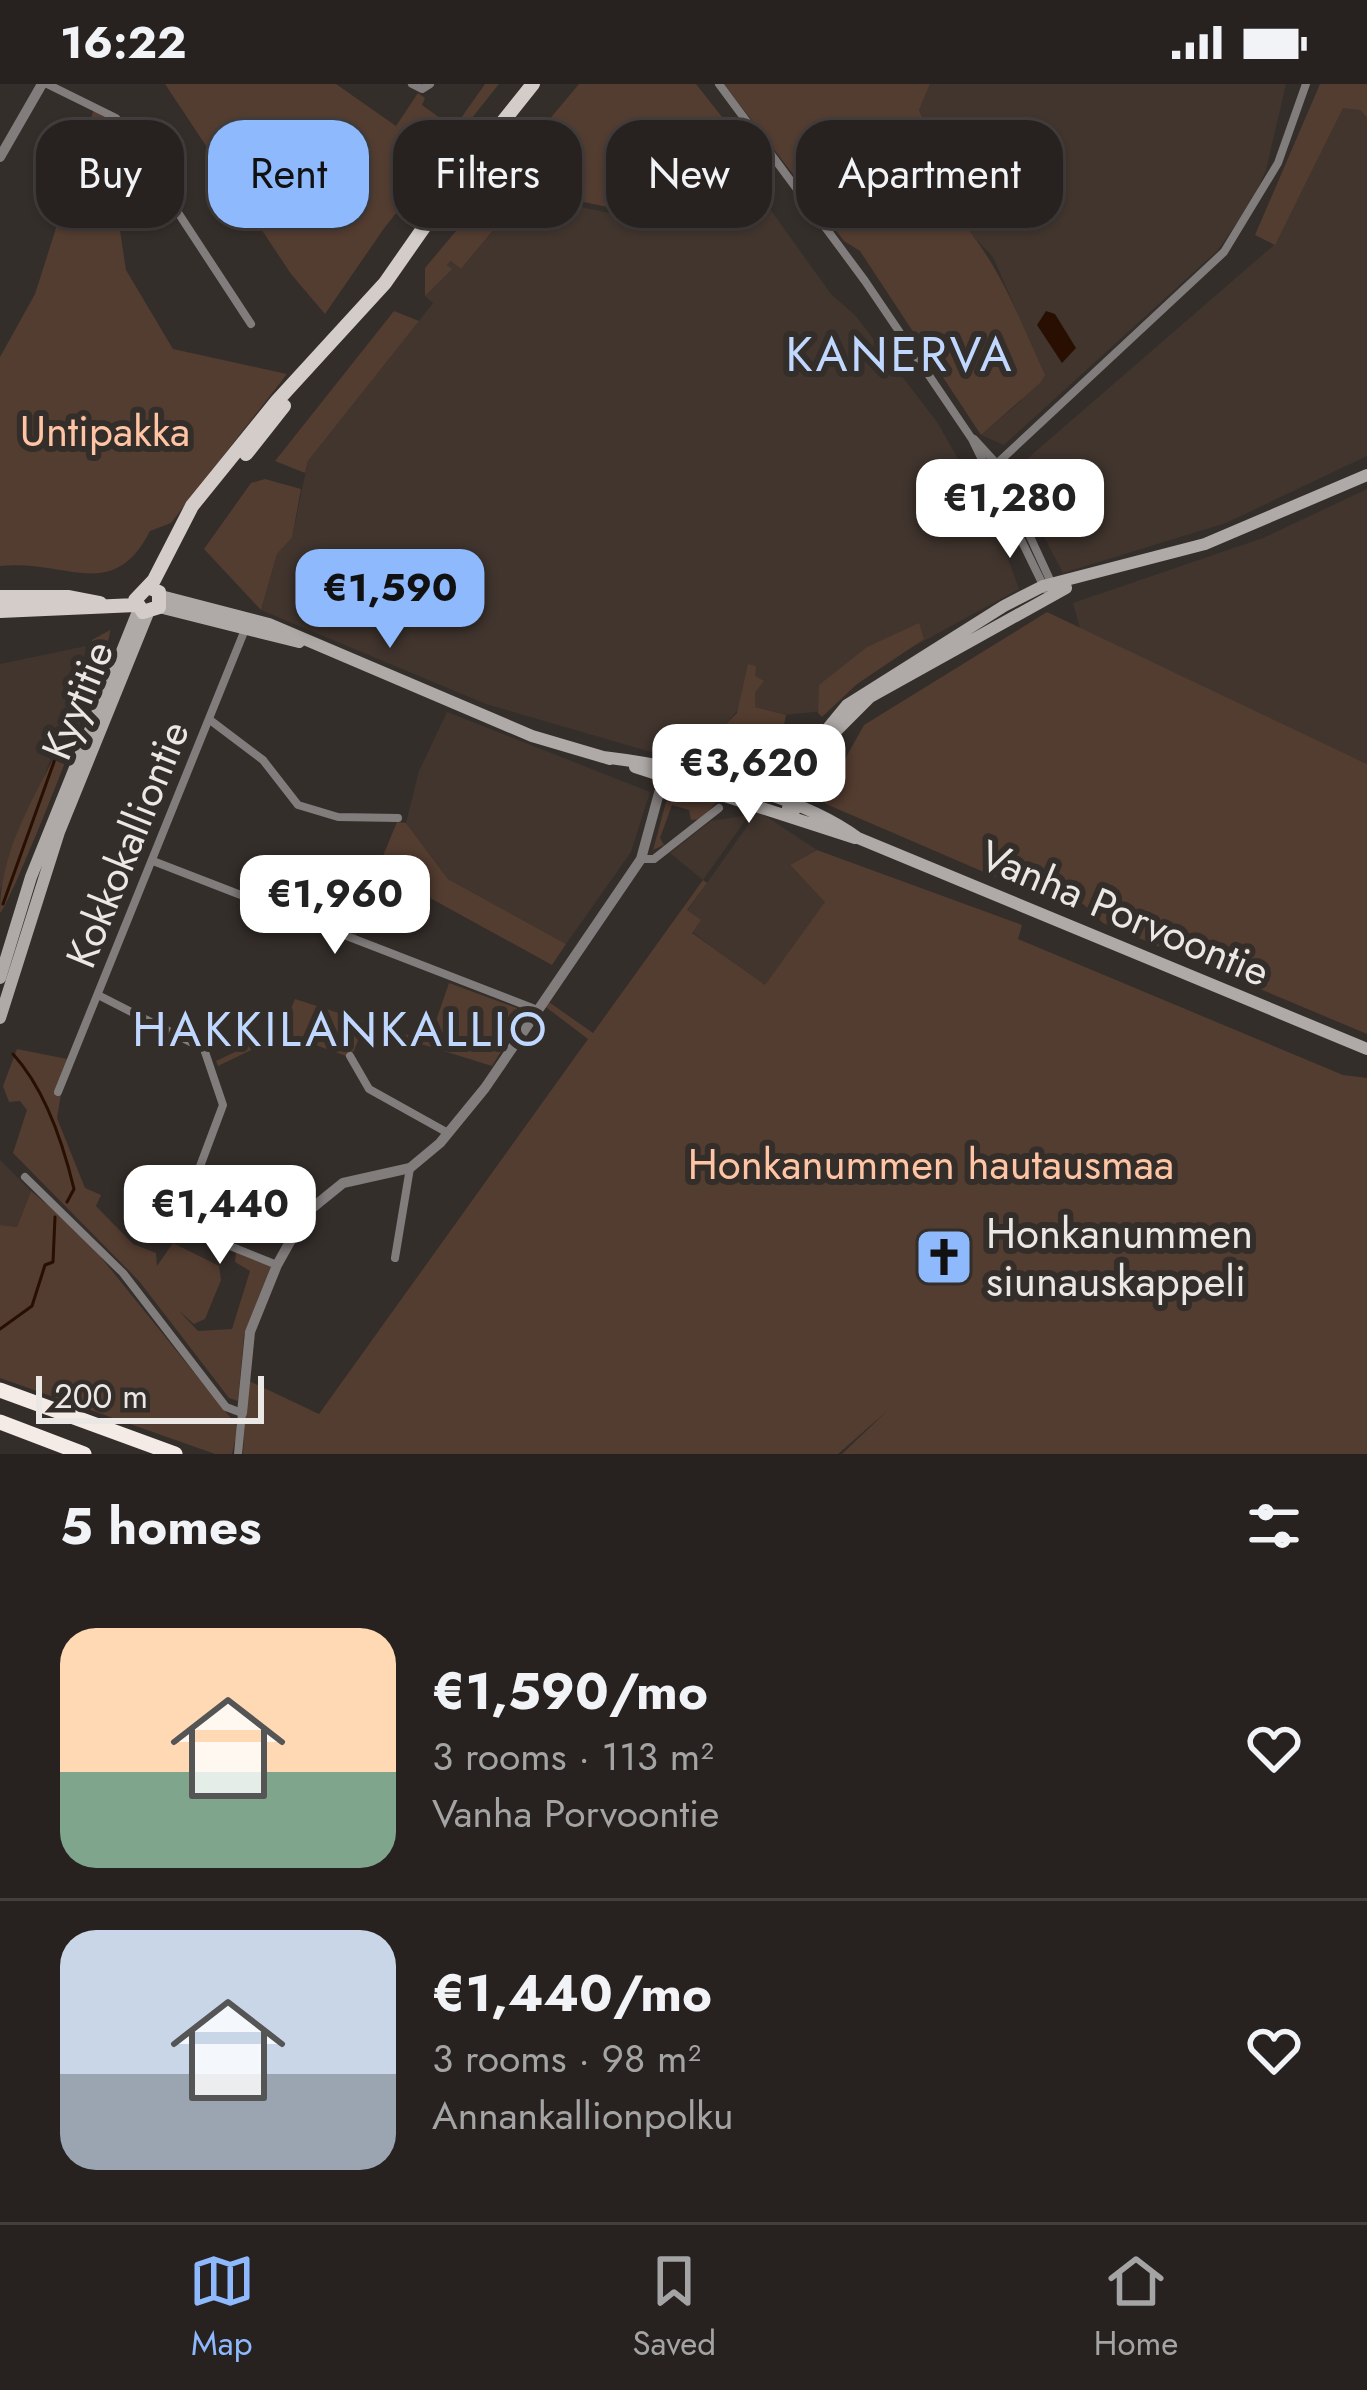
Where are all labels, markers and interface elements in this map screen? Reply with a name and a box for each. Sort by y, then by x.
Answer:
text: 16:22 [60,10,187,75]
chip: Buy [36,120,184,228]
chip: Rent [208,120,369,228]
chip: Filters [393,120,582,228]
chip: New [606,120,772,228]
chip: Apartment [796,120,1063,228]
district label: KANERVA [786,320,1014,389]
park label: Untipakka [20,401,190,462]
pin: €1,280 [912,459,1108,561]
text: €1,280 [943,469,1077,526]
pin: €1,590 [292,549,488,651]
text: €1,590 [322,559,458,616]
street label: Kyytitie [26,632,129,769]
street label: Kokkokalliontie [50,712,205,977]
pin: €3,620 [651,724,847,826]
text: €3,620 [679,734,819,791]
street label: Vanha Porvoontie [970,825,1279,1002]
pin: €1,960 [237,855,433,957]
text: €1,960 [267,865,403,922]
district label: HAKKILANKALLIO [132,995,550,1064]
park label: Honkanummen hautausmaa [688,1134,1174,1195]
pin: €1,440 [122,1165,318,1267]
text: €1,440 [151,1175,289,1232]
place label: Honkanummen siunauskappeli [986,1203,1253,1312]
church icon: Honkanummen siunauskappeli [913,1226,975,1288]
scale bar [36,1370,264,1423]
text: 200 m [54,1373,148,1420]
text: 5 homes [60,1489,262,1563]
icon: filters [1241,1493,1307,1559]
text: €1,590/mo [432,1654,708,1728]
icon: home [156,1676,300,1820]
icon: heart [1241,1715,1307,1781]
text: 3 rooms · 113 m² [432,1728,714,1785]
text: Vanha Porvoontie [432,1785,719,1842]
text: €1,440/mo [432,1956,712,2030]
icon: home [156,1978,300,2122]
icon: heart [1241,2017,1307,2083]
text: 3 rooms · 98 m² [432,2030,701,2087]
text: Annankallionpolku [432,2087,733,2144]
tab: Map [189,2248,255,2367]
tab: Saved [633,2248,716,2367]
tab: Home [1094,2248,1178,2367]

